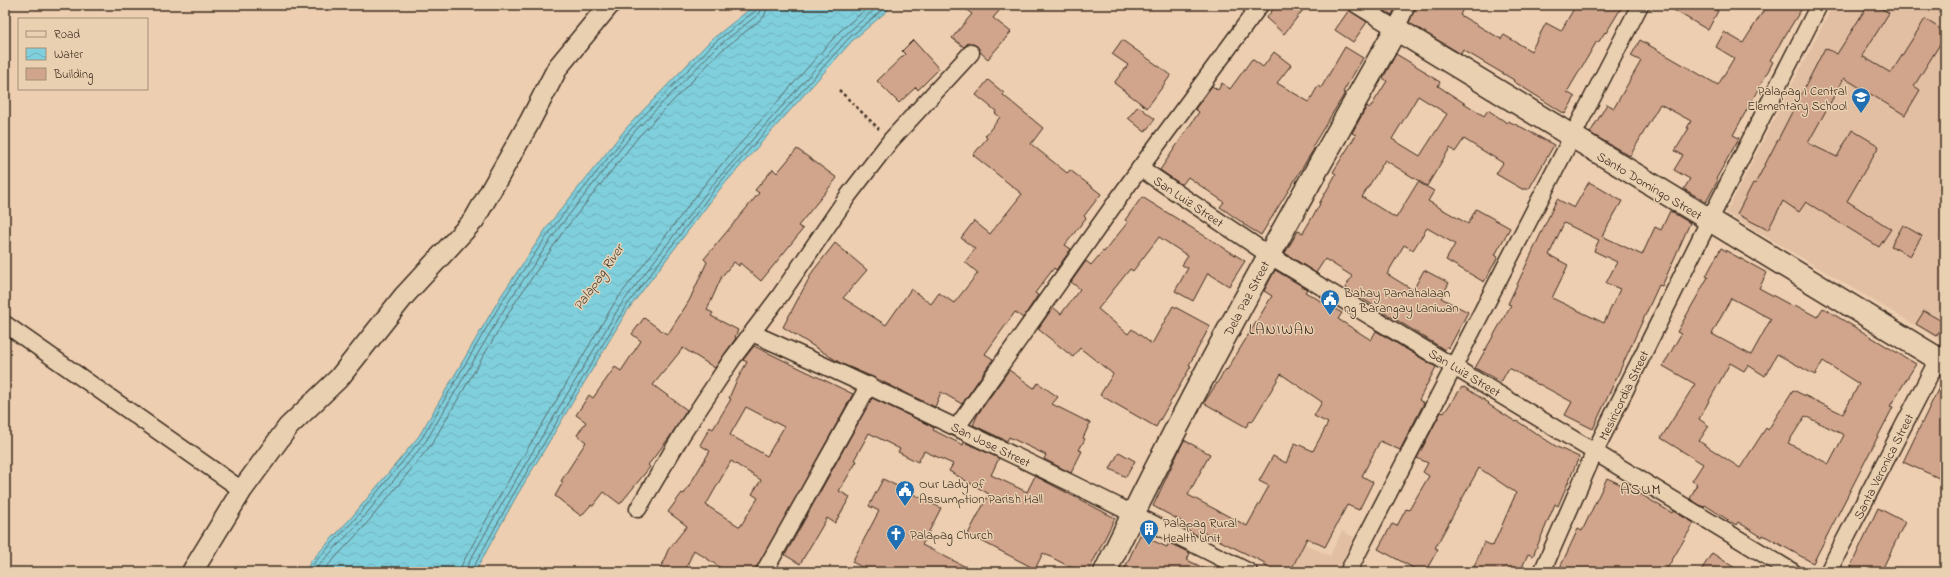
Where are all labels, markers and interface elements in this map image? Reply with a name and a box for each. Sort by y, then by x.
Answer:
legend [18,18,148,90]
text: Road [54,26,80,44]
text: Water [54,46,83,64]
text: Building [53,66,93,85]
place label: Palapag I Central Elementary School [1747,82,1847,117]
school or university icon: Palapag I Central Elementary School [1850,86,1872,114]
street label: Santo Domingo Street [1592,147,1706,226]
street label: San Luiz Street [1149,172,1228,233]
water label: Palapag River [569,239,631,315]
street label: Dela Paz Street [1219,257,1276,341]
place label: Bahay Pamahalaan ng Barangay Laniwan [1343,284,1459,319]
public building icon: Bahay Pamahalaan ng Barangay Laniwan [1319,288,1341,316]
district label: LANIWAN [1249,319,1315,341]
street label: San Luiz Street [1425,344,1504,403]
street label: Mesiricordia Street [1594,347,1655,444]
street label: Santa Veronica Street [1849,410,1920,523]
street label: San Jose Street [947,418,1034,473]
place label: Our Lady of Assumption Parish Hall [919,475,1043,509]
public building icon: Our Lady of Assumption Parish Hall [894,479,916,507]
district label: ASUM [1620,479,1662,501]
place label: Palapag Rural Health Unit [1163,514,1237,548]
building icon: Palapag Rural Health Unit [1138,518,1160,546]
church icon: Palapag Church [885,523,907,551]
place label: Palapag Church [910,526,993,546]

